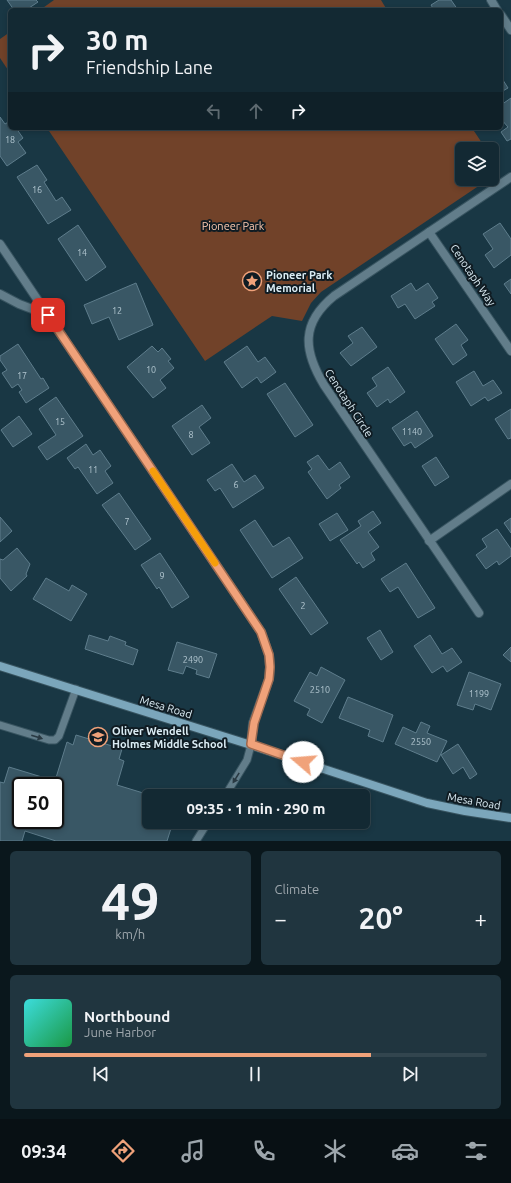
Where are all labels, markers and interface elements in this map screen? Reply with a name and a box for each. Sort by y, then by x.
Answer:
icon: right [20,24,72,76]
text: 30 m [86,24,148,55]
text: Friendship Lane [86,57,213,77]
icon: left [203,100,225,122]
icon: ahead [245,100,267,122]
icon: right [287,100,309,122]
house number: 18 [5,135,15,145]
map controls [455,142,499,186]
button: layers [455,142,499,186]
house number: 16 [32,185,42,195]
park label: Pioneer Park [202,220,265,232]
street label: Cenotaph Way [448,242,498,309]
house number: 14 [77,248,87,258]
place label: Pioneer Park Memorial [266,269,333,294]
place icon: Pioneer Park Memorial [241,270,263,292]
pin [31,298,65,332]
icon: arrive [37,304,59,326]
house number: 12 [112,306,122,316]
house number: 10 [146,365,156,375]
street label: Cenotaph Circle [323,367,375,439]
house number: 17 [17,371,27,381]
house number: 15 [55,417,65,427]
house number: 1140 [402,427,422,437]
house number: 8 [188,430,194,440]
house number: 11 [88,465,98,475]
house number: 6 [233,480,239,490]
house number: 7 [124,517,130,527]
house number: 9 [159,571,165,581]
house number: 2 [300,601,306,611]
house number: 2490 [183,655,203,665]
house number: 2510 [310,685,330,695]
house number: 1199 [469,689,489,699]
street label: Mesa Road [138,693,194,721]
place label: Oliver Wendell Holmes Middle School [112,725,227,750]
school or university icon: Oliver Wendell Holmes Middle School [87,726,109,748]
one-way arrow [31,734,43,740]
house number: 2550 [411,737,431,747]
position arrow [282,741,324,783]
one-way arrow [232,773,240,783]
speed limit sign: 50 [12,777,64,829]
street label: Mesa Road [446,790,502,812]
text: 09:35 · 1 min · 290 m [187,800,325,817]
text: 49 [101,872,160,930]
text: Climate [275,882,319,896]
text: 20° [359,901,403,935]
text: − [275,906,287,931]
text: + [475,906,487,931]
text: km/h [115,927,145,941]
text: Northbound [84,1008,170,1025]
text: June Harbor [84,1025,156,1039]
icon: previous [90,1063,112,1085]
icon: pause [244,1063,266,1085]
icon: next [399,1063,421,1085]
icon: directions [109,1137,137,1165]
icon: music [179,1137,207,1165]
icon: phone [250,1137,278,1165]
icon: climate [321,1137,349,1165]
icon: car [391,1137,419,1165]
icon: filters [462,1137,490,1165]
text: 09:34 [21,1141,66,1161]

